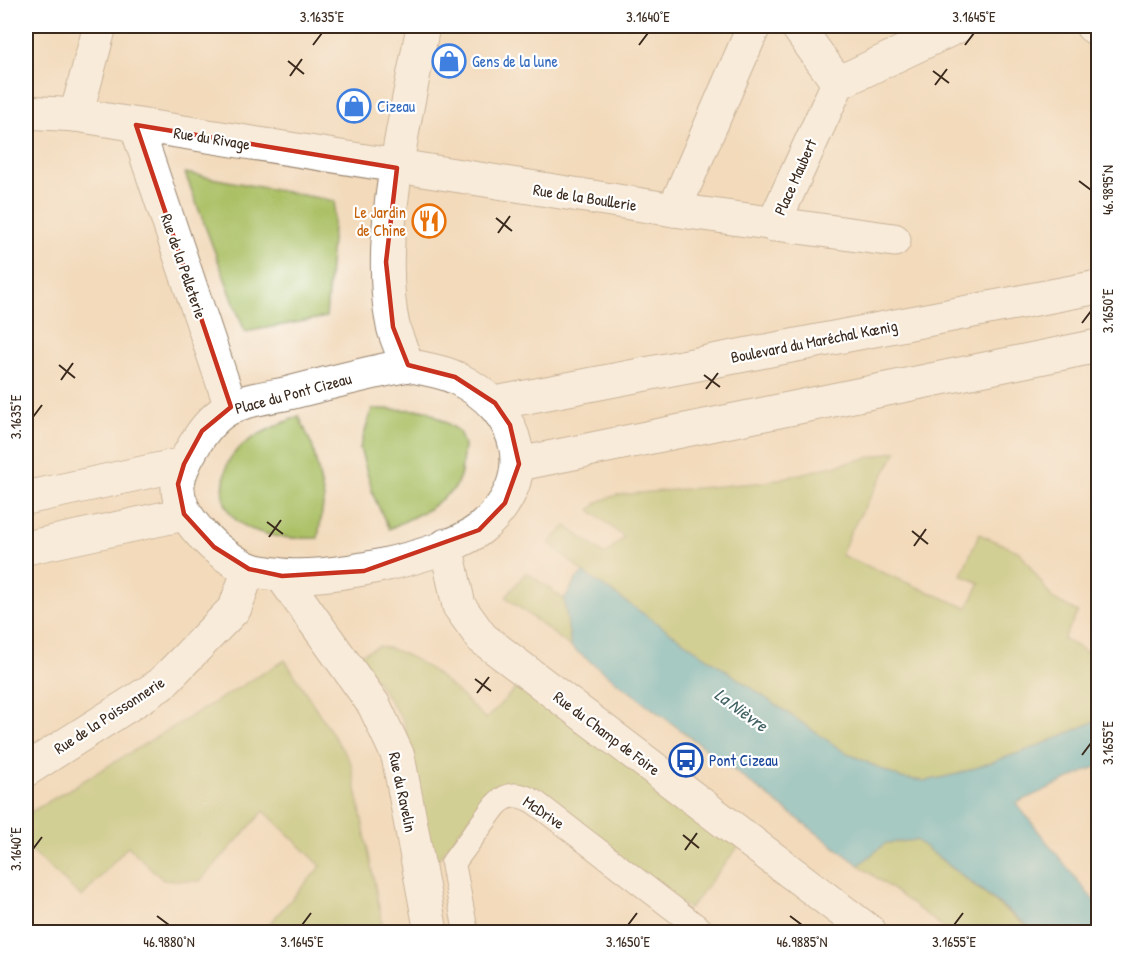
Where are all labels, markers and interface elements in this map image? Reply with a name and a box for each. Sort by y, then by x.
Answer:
text: 3.1635°E [300,6,345,27]
text: 3.1640°E [626,6,670,27]
text: 3.1645°E [952,6,996,27]
shop icon: Gens de la lune [431,43,467,79]
place label: Gens de la lune [472,50,559,72]
shop icon: Cizeau [336,88,372,124]
place label: Cizeau [377,95,416,117]
street label: Rue du Rivage [172,121,252,155]
street label: Place Maubert [768,135,822,219]
text: 46.9895°N [1097,165,1118,215]
street label: Rue de la Boullerie [532,178,639,216]
place label: Le Jardin de Chine [355,201,407,241]
restaurant icon: Le Jardin de Chine [411,203,447,239]
street label: Rue de la Pelleterie [156,211,212,322]
text: 3.1650°E [1097,288,1118,333]
street label: Boulevard du Maréchal Kœnig [729,314,899,368]
street label: Place du Pont Cizeau [232,367,354,419]
text: 3.1635°E [5,394,26,439]
street label: Rue de la Poissonnerie [49,671,169,759]
water label: La Nièvre [710,682,774,738]
street label: Rue du Champ de Foire [549,686,665,781]
text: 3.1655°E [1097,721,1118,765]
bus stop icon: Pont Cizeau [668,742,704,778]
place label: Pont Cizeau [709,749,778,771]
street label: Rue du Ravelin [384,750,422,834]
street label: McDrive [519,790,570,834]
text: 3.1640°E [5,827,26,871]
text: 46.9880°N [143,931,195,952]
text: 3.1645°E [280,931,324,952]
text: 3.1650°E [606,931,651,952]
text: 46.9885°N [776,931,828,952]
text: 3.1655°E [932,931,976,952]

